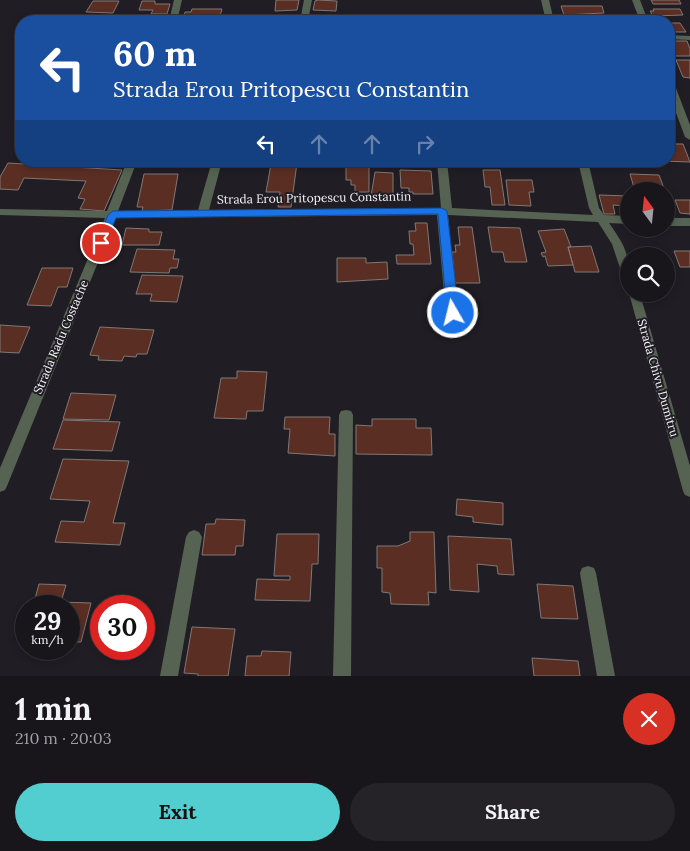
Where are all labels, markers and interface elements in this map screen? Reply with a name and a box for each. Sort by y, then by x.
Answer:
text: 60 m [113,31,197,76]
icon: left [30,35,95,100]
text: Strada Erou Pritopescu Constantin [113,75,469,103]
icon: left [252,130,280,158]
icon: ahead [305,130,333,158]
icon: ahead [358,130,386,158]
icon: right [411,130,439,158]
north arrow [620,182,675,238]
map controls [620,182,675,302]
street label: Strada Erou Pritopescu Constantin [217,188,411,207]
pin [80,222,122,264]
icon: arrive [87,229,115,257]
button: search [620,247,675,302]
street label: Strada Radu Costache [30,277,92,396]
position arrow [426,286,478,338]
street label: Strada Chivu Dumitru [634,317,682,439]
speed limit sign: 30 [90,595,155,660]
text: 29 [34,605,61,637]
text: km/h [31,632,64,647]
text: 1 min [15,690,92,728]
button: close [623,693,675,745]
text: 210 m · 20:03 [15,728,112,748]
button: Exit [15,783,340,841]
button: Share [350,783,675,841]

